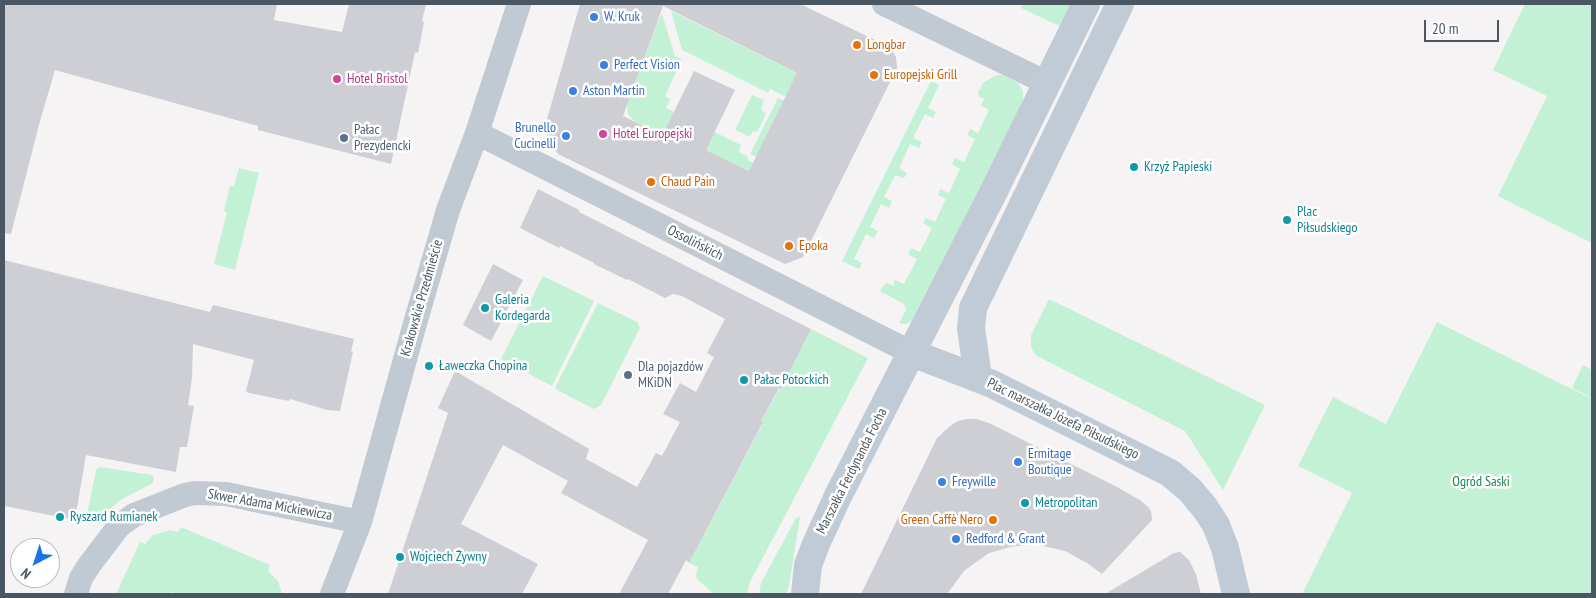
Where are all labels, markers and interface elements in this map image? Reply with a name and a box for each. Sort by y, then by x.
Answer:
place label: W. Kruk [604,9,640,25]
scale bar [1426,10,1501,42]
marker: W. Kruk [588,11,600,23]
text: 20 m [1432,19,1458,38]
place label: Longbar [867,37,906,53]
marker: Longbar [851,39,863,51]
place label: Perfect Vision [614,57,680,73]
marker: Perfect Vision [598,59,610,71]
place label: Europejski Grill [884,67,957,83]
marker: Europejski Grill [868,69,880,81]
place label: Hotel Bristol [347,71,408,87]
marker: Hotel Bristol [331,73,343,85]
place label: Aston Martin [583,83,645,99]
marker: Aston Martin [567,85,579,97]
place label: Brunello Cucinelli [514,120,556,152]
place label: Pałac Prezydencki [354,122,411,154]
place label: Hotel Europejski [613,126,692,142]
marker: Hotel Europejski [597,128,609,140]
marker: Brunello Cucinelli [560,130,572,142]
marker: Pałac Prezydencki [338,132,350,144]
place label: Krzyż Papieski [1144,159,1212,175]
marker: Krzyż Papieski [1128,161,1140,173]
place label: Chaud Pain [661,174,715,190]
marker: Chaud Pain [645,176,657,188]
place label: Plac Piłsudskiego [1297,204,1357,236]
marker: Plac Piłsudskiego [1281,214,1293,226]
street label: Ossolińskich [664,222,726,264]
street label: Krakowskie Przedmieście [397,238,447,358]
place label: Epoka [799,238,828,254]
marker: Epoka [783,240,795,252]
place label: Galeria Kordegarda [495,292,550,324]
marker: Galeria Kordegarda [479,302,491,314]
place label: Ławeczka Chopina [439,358,527,374]
place label: Dla pojazdów MKiDN [638,359,703,392]
marker: Ławeczka Chopina [423,360,435,372]
marker: Dla pojazdów MKiDN [622,369,634,381]
place label: Pałac Potockich [754,372,829,388]
marker: Pałac Potockich [738,374,750,386]
street label: Plac marszałka Józefa Piłsudskiego [984,375,1142,463]
street label: Marszałka Ferdynanda Focha [813,405,891,537]
place label: Ermitage Boutique [1028,446,1072,478]
marker: Ermitage Boutique [1012,456,1024,468]
place label: Freywille [952,474,996,490]
park label: Ogród Saski [1452,474,1510,490]
marker: Freywille [936,476,948,488]
street label: Skwer Adama Mickiewicza [207,486,333,524]
place label: Metropolitan [1035,495,1097,511]
marker: Metropolitan [1019,497,1031,509]
place label: Ryszard Rumianek [70,509,158,525]
marker: Ryszard Rumianek [54,511,66,523]
place label: Green Caffè Nero [901,512,983,528]
marker: Green Caffè Nero [987,514,999,526]
place label: Redford & Grant [966,531,1045,547]
marker: Redford & Grant [950,533,962,545]
north arrow [10,538,60,588]
place label: Wojciech Żywny [410,549,487,565]
marker: Wojciech Żywny [394,551,406,563]
text: N [17,564,35,583]

